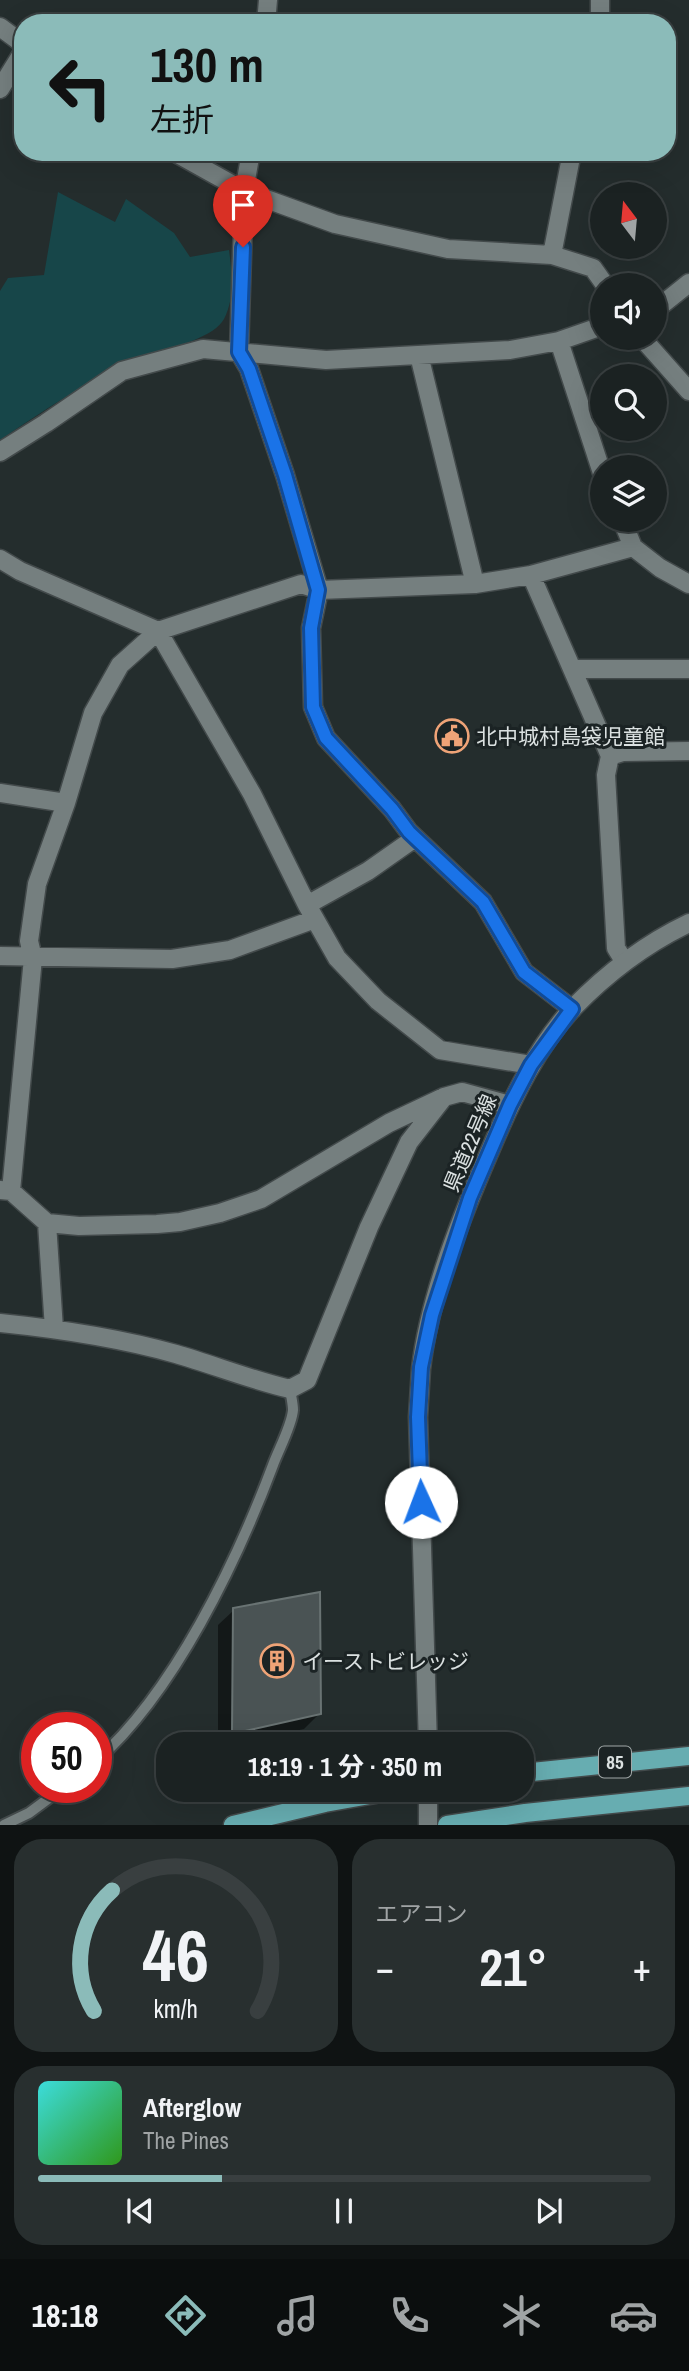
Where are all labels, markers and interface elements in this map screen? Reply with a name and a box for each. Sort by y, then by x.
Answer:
text: 130 m [150,31,264,97]
icon: left [35,42,126,133]
text: 左折 [150,98,214,141]
pin [213,175,273,247]
north arrow [590,182,667,259]
map controls [590,182,667,532]
icon: arrive [224,186,262,224]
button: sound [590,273,667,350]
button: search [590,364,667,441]
button: layers [590,455,667,532]
public building icon: 北中城村島袋児童館 [433,717,471,755]
place label: 北中城村島袋児童館 [476,722,665,751]
street label: 県道22号線 [436,1090,504,1196]
position arrow [384,1465,458,1539]
building icon: イーストビレッジ [258,1642,296,1680]
place label: イーストビレッジ [302,1647,469,1676]
speed limit sign: 50 [21,1712,112,1803]
road number: 85 [599,1746,631,1778]
text: 18:19 · 1 分 · 350 m [248,1749,442,1784]
text: エアコン [376,1898,468,1929]
text: 46 [143,1907,209,2005]
text: 21° [479,1932,547,2002]
text: − [376,1942,394,1993]
text: + [633,1942,651,1993]
text: km/h [154,1992,198,2026]
text: Afterglow [143,2090,241,2125]
text: The Pines [143,2125,229,2156]
icon: previous [121,2192,159,2230]
icon: pause [325,2192,363,2230]
icon: next [530,2192,568,2230]
icon: directions [161,2291,210,2340]
icon: music [273,2291,322,2340]
icon: phone [385,2291,434,2340]
icon: climate [497,2291,546,2340]
icon: car [609,2291,658,2340]
text: 18:18 [31,2294,99,2337]

